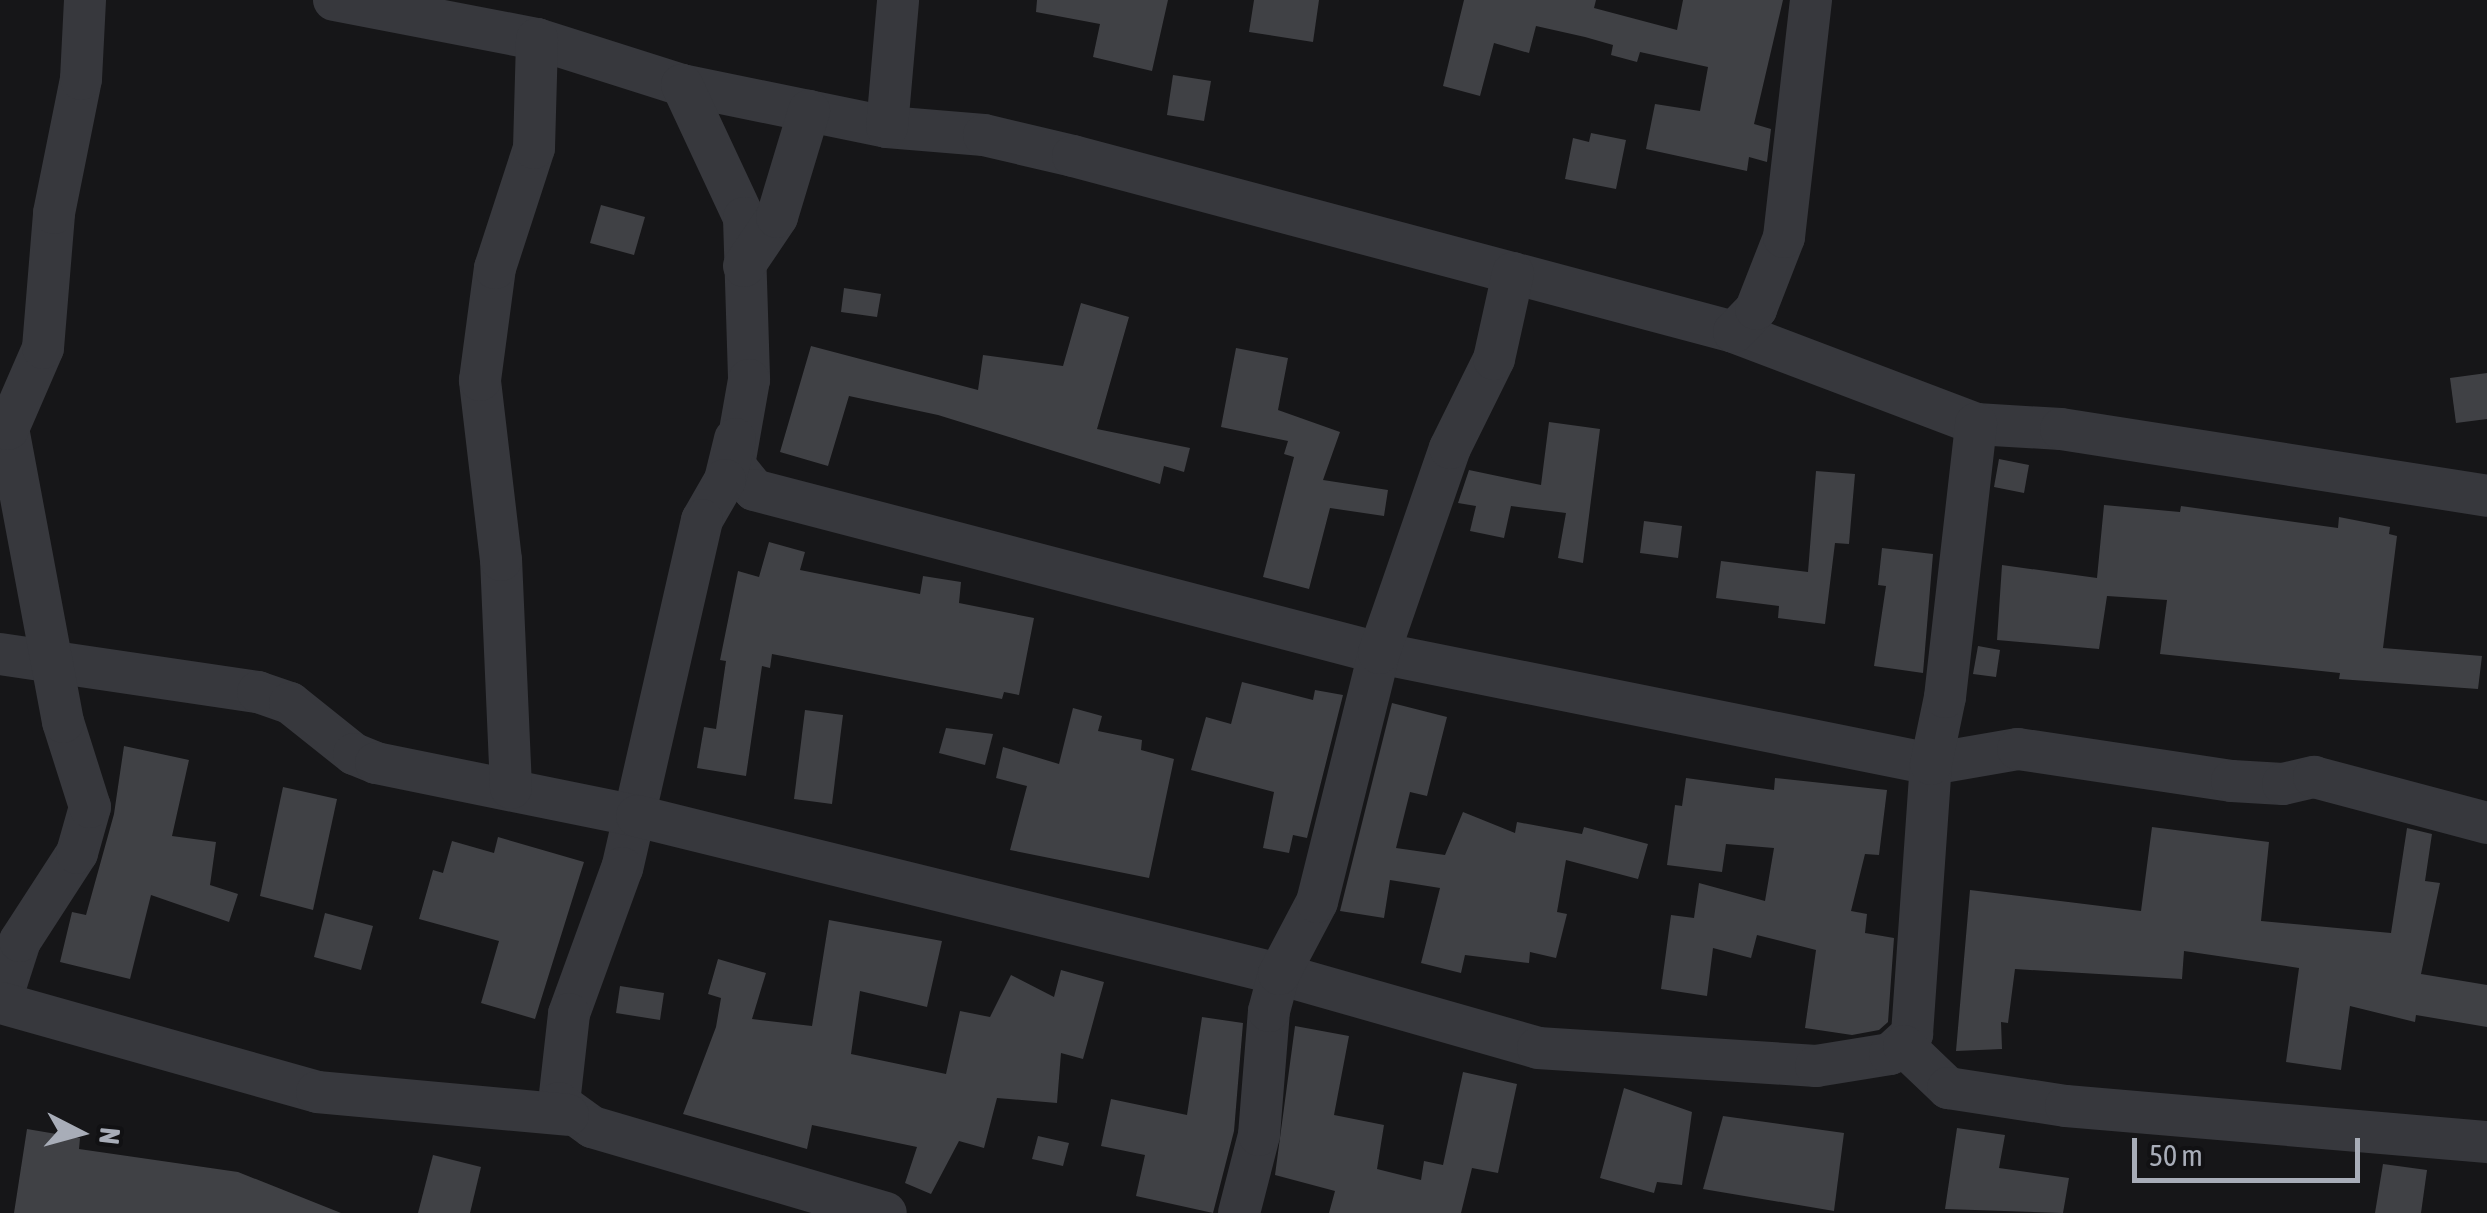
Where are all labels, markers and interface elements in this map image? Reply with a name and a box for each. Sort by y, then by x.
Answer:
north arrow [30,1083,130,1183]
scale bar [2137,1118,2364,1180]
text: N [93,1126,127,1146]
text: 50 m [2149,1138,2203,1172]

